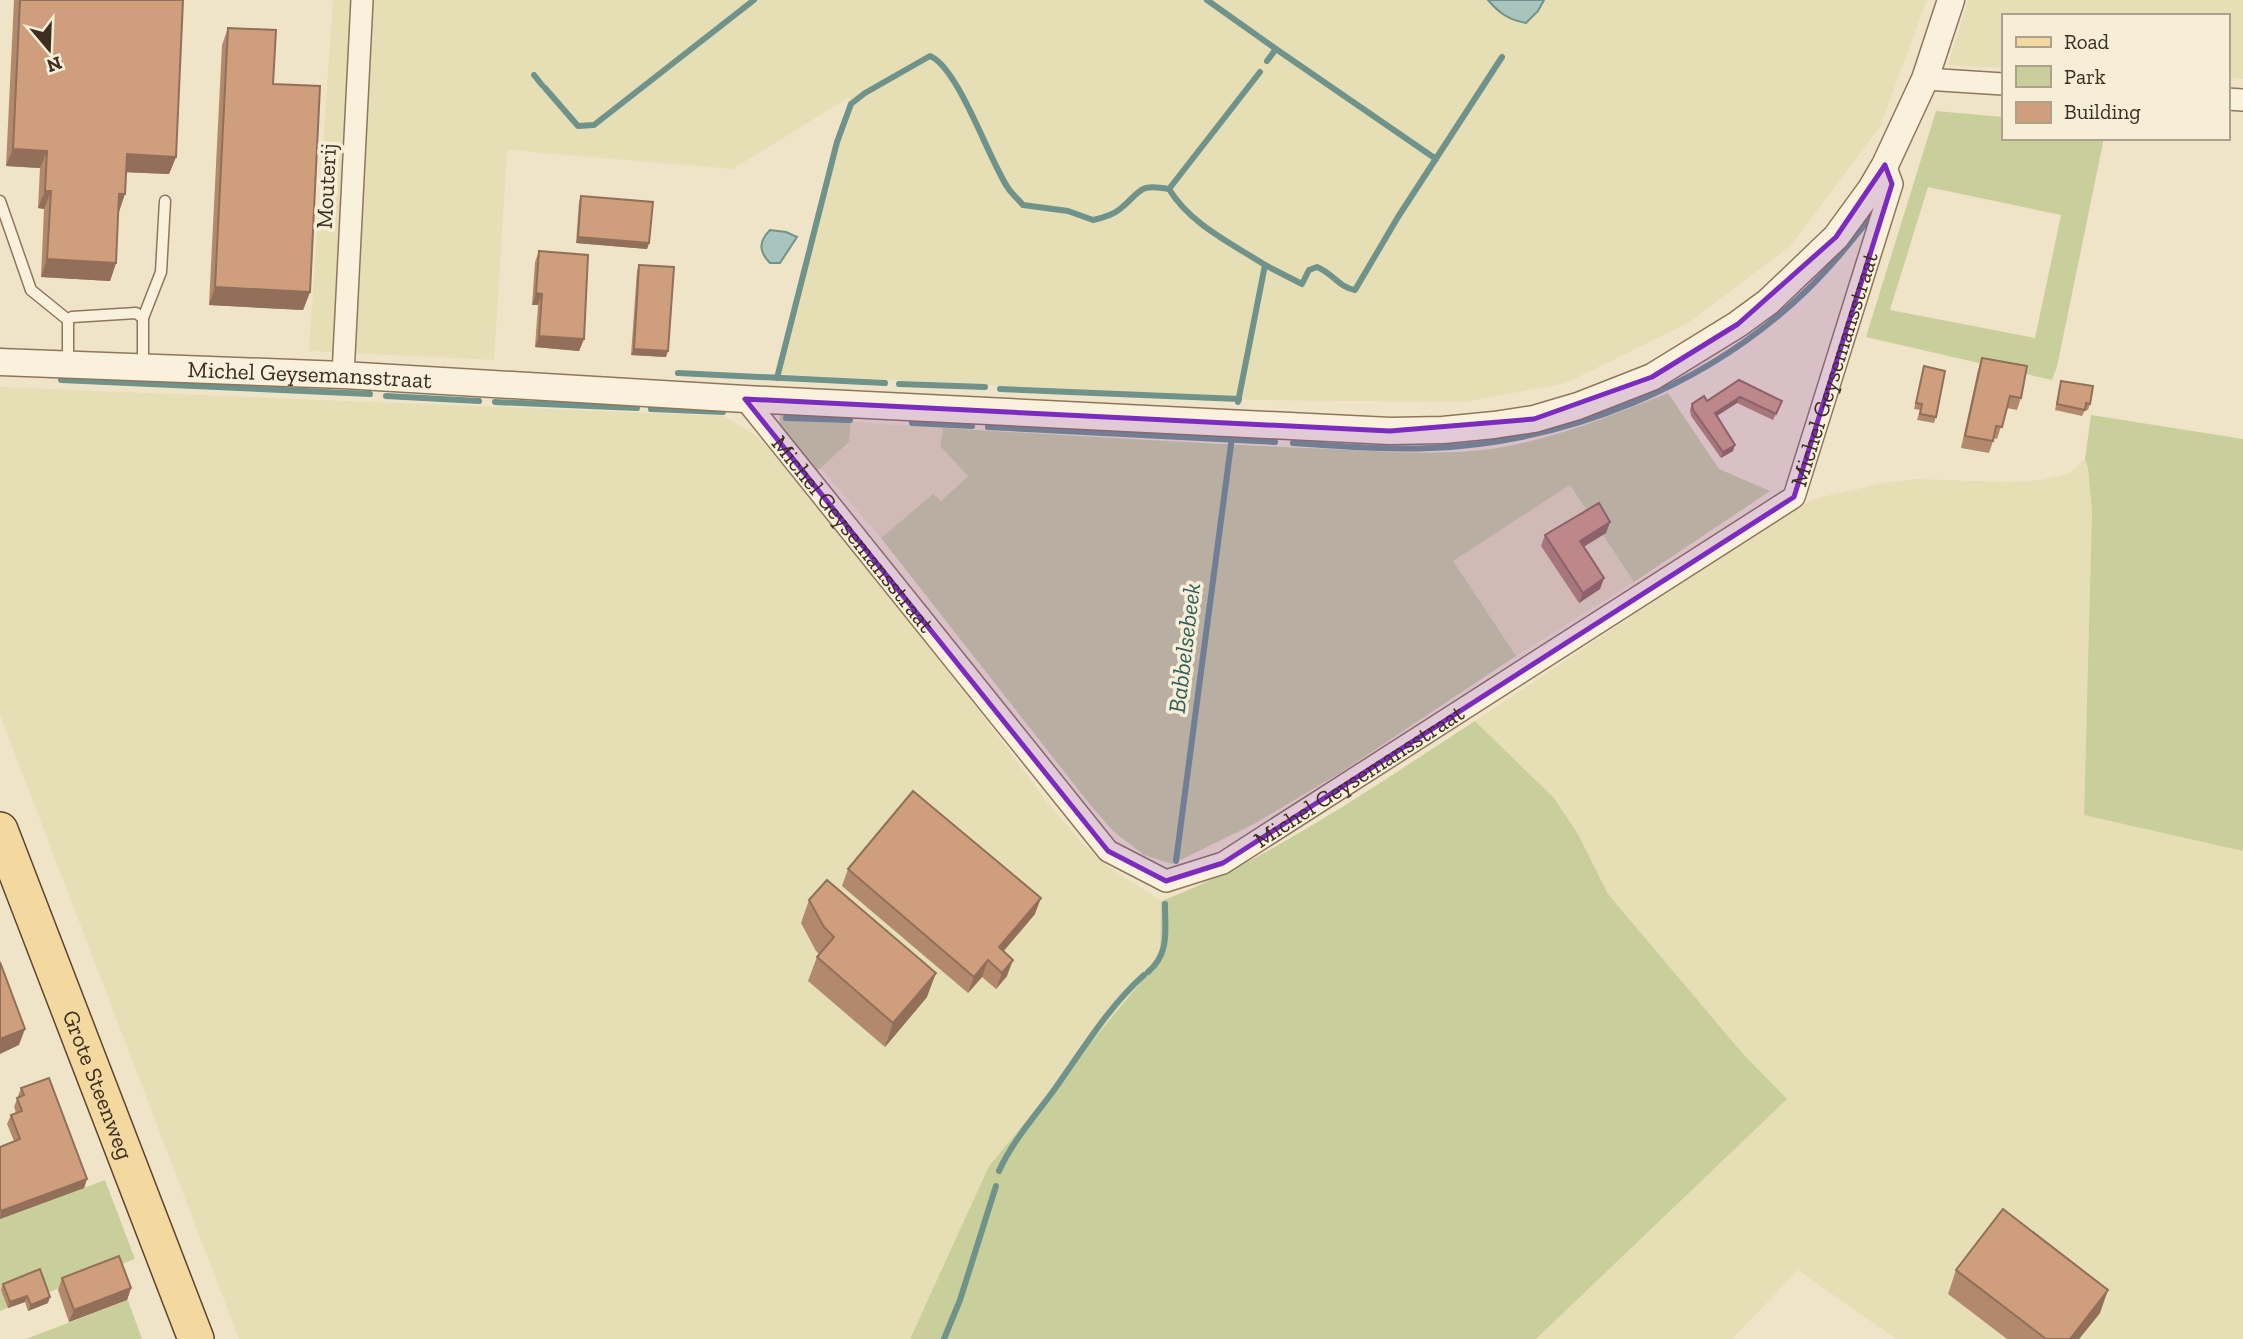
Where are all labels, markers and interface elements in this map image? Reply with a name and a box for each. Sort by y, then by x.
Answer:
north arrow [14,14,84,84]
legend [2002,14,2229,140]
text: Road [2064,29,2110,54]
text: N [44,51,65,78]
text: Park [2064,64,2106,89]
text: Building [2064,99,2141,124]
street label: Mouterij [310,142,342,230]
street label: Michel Geysemansstraat [1784,248,1884,490]
street label: Michel Geysemansstraat [187,355,433,394]
street label: Michel Geysemansstraat [766,430,941,638]
water label: Babbelsebeek [1162,581,1206,715]
street label: Michel Geysemansstraat [1248,698,1470,854]
street label: Grote Steenweg [57,1006,140,1164]

